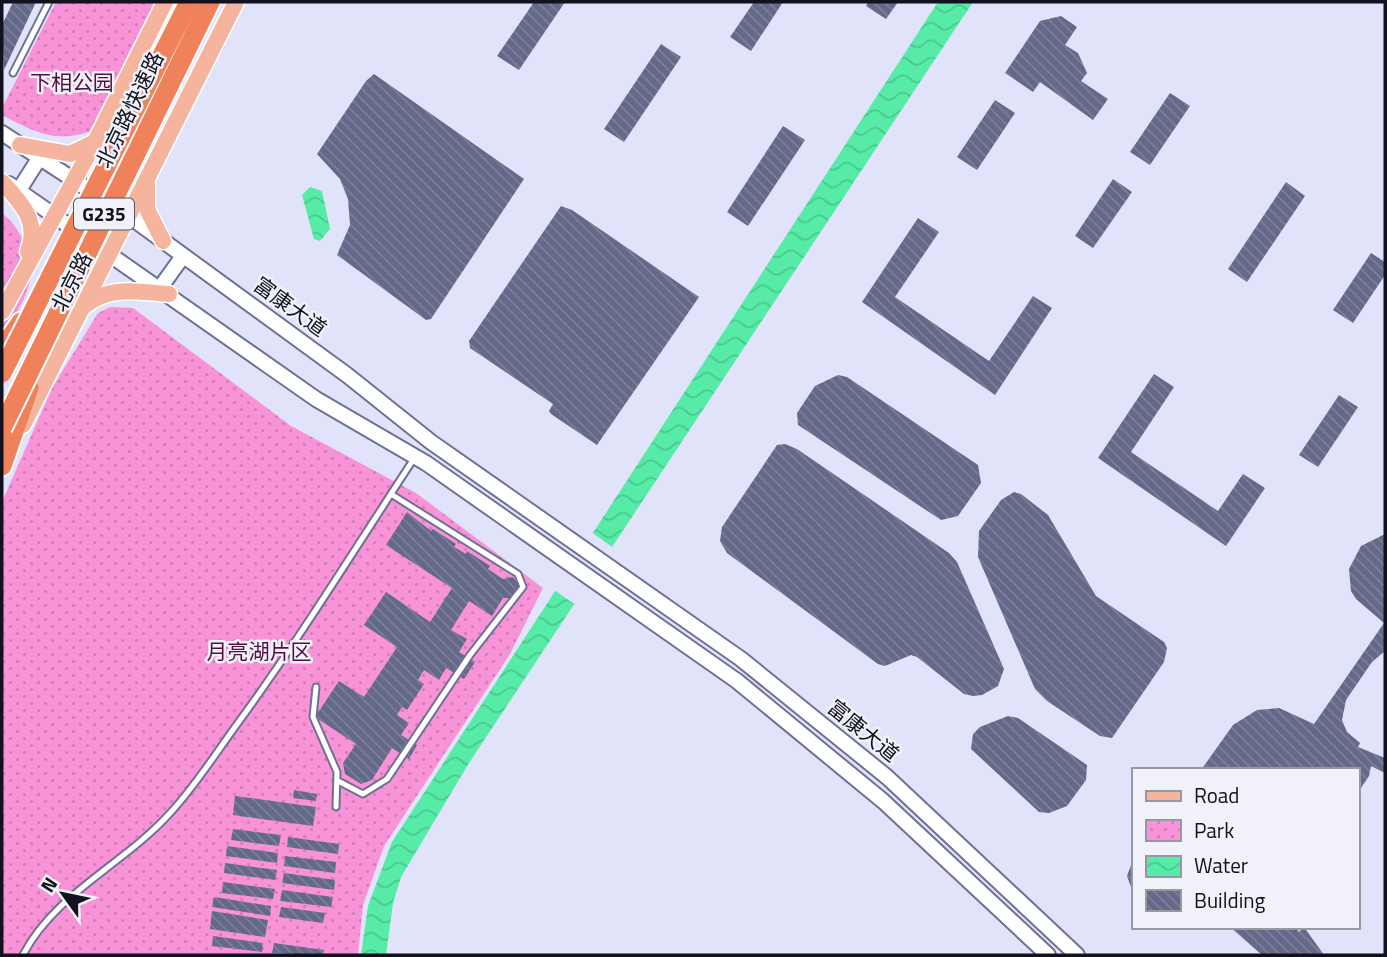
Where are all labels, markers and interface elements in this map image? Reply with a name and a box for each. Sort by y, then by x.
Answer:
street label: 北京路快速路 [87,46,171,173]
park label: 下相公园 [30,66,114,98]
road number: G235 [74,198,134,230]
street label: 北京路 [43,246,100,317]
street label: 富康大道 [247,269,334,344]
park label: 月亮湖片区 [207,635,312,667]
street label: 富康大道 [821,691,906,769]
legend [1132,768,1359,929]
text: Road [1194,779,1239,811]
text: Park [1194,814,1234,846]
text: Water [1194,849,1248,881]
north arrow [28,859,98,929]
text: N [33,871,64,898]
text: Building [1194,884,1266,916]

